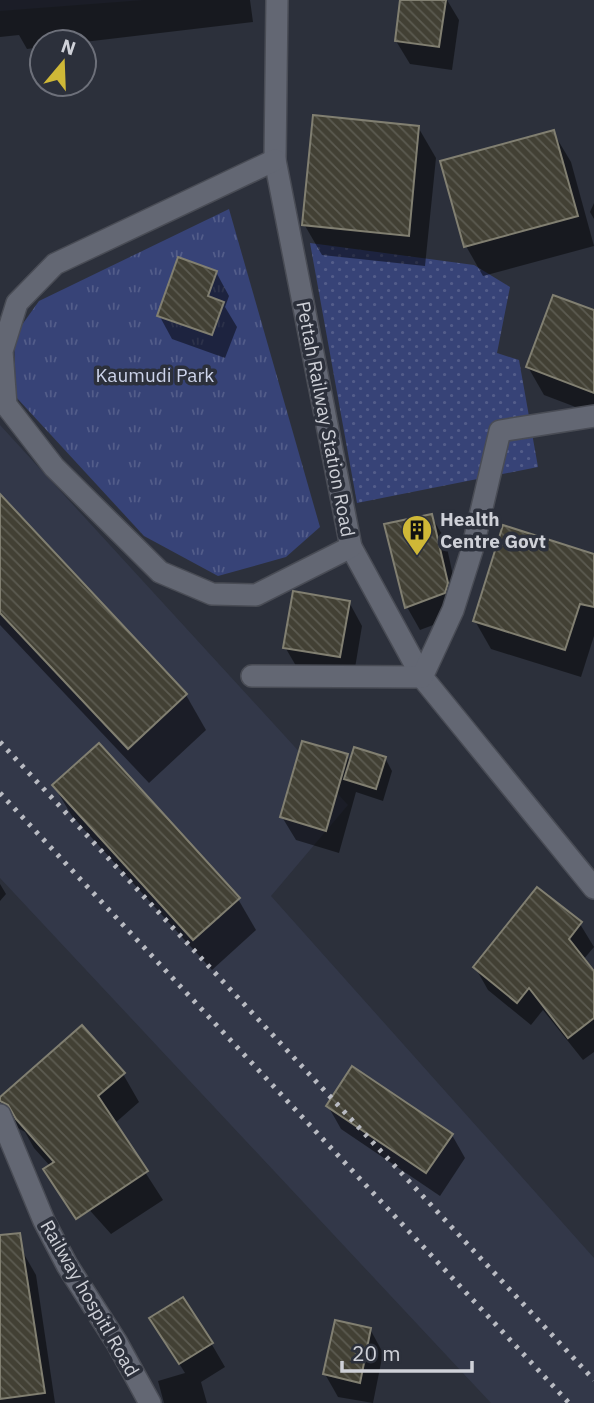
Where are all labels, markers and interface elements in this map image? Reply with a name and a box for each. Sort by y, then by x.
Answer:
north arrow [28,28,98,98]
text: N [58,33,79,61]
street label: Pettah Railway Station Road [291,299,361,539]
park label: Kaumudi Park [96,363,214,387]
place label: Health Centre Govt [440,507,546,553]
building icon: Health Centre Govt [400,513,434,557]
street label: Railway hospitl Road [35,1215,145,1381]
scale bar [342,1330,472,1374]
text: 20 m [352,1339,401,1367]

